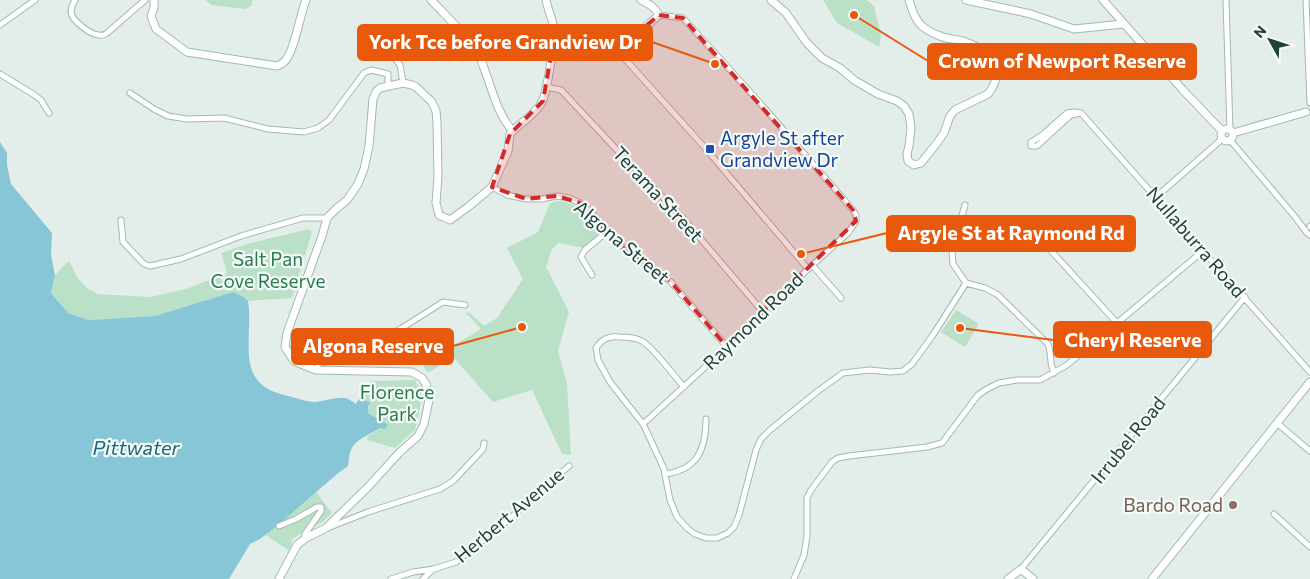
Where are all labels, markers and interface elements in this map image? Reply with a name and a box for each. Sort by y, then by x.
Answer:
north arrow [1245,15,1295,65]
text: N [1250,22,1270,41]
callout: York Tce before Grandview Dr [358,25,652,60]
text: York Tce before Grandview Dr [368,29,642,53]
callout: Crown of Newport Reserve [928,44,1196,79]
text: Crown of Newport Reserve [938,48,1186,72]
place label: Argyle St after Grandview Dr [720,126,845,171]
street label: Terama Street [608,141,708,246]
marker: Argyle St after Grandview Dr [704,143,716,155]
street label: Nullaburra Road [1142,182,1251,302]
street label: Algona Street [570,195,675,288]
callout: Argyle St at Raymond Rd [887,216,1135,251]
text: Argyle St at Raymond Rd [897,220,1125,244]
park label: Salt Pan Cove Reserve [211,247,325,292]
street label: Raymond Road [698,267,807,374]
callout: Cheryl Reserve [1054,322,1211,357]
text: Cheryl Reserve [1065,327,1201,351]
callout: Algona Reserve [292,329,453,364]
text: Algona Reserve [302,333,444,357]
park label: Florence Park [360,380,434,425]
street label: Irrubel Road [1086,392,1170,488]
water label: Pittwater [93,435,180,459]
street label: Herbert Avenue [449,462,568,567]
place label: Bardo Road [1123,493,1223,516]
marker: Bardo Road [1227,499,1239,511]

